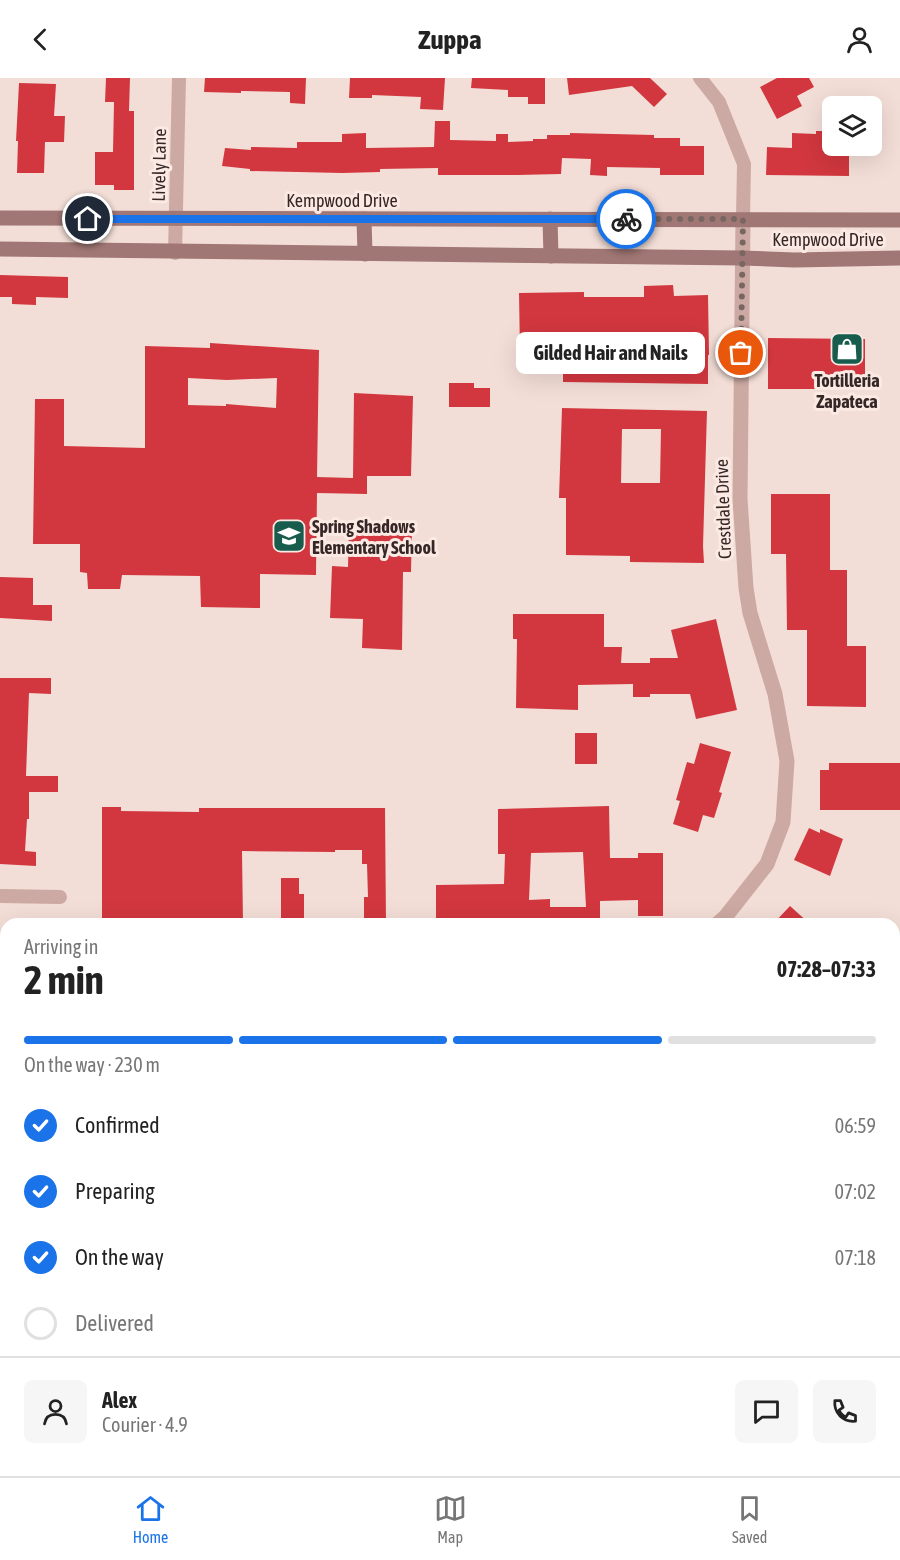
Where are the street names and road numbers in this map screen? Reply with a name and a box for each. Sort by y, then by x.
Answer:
street label: Lively Lane [148,128,170,202]
street label: Kempwood Drive [286,190,398,211]
street label: Kempwood Drive [772,229,884,250]
street label: Crestdale Drive [711,459,735,559]

